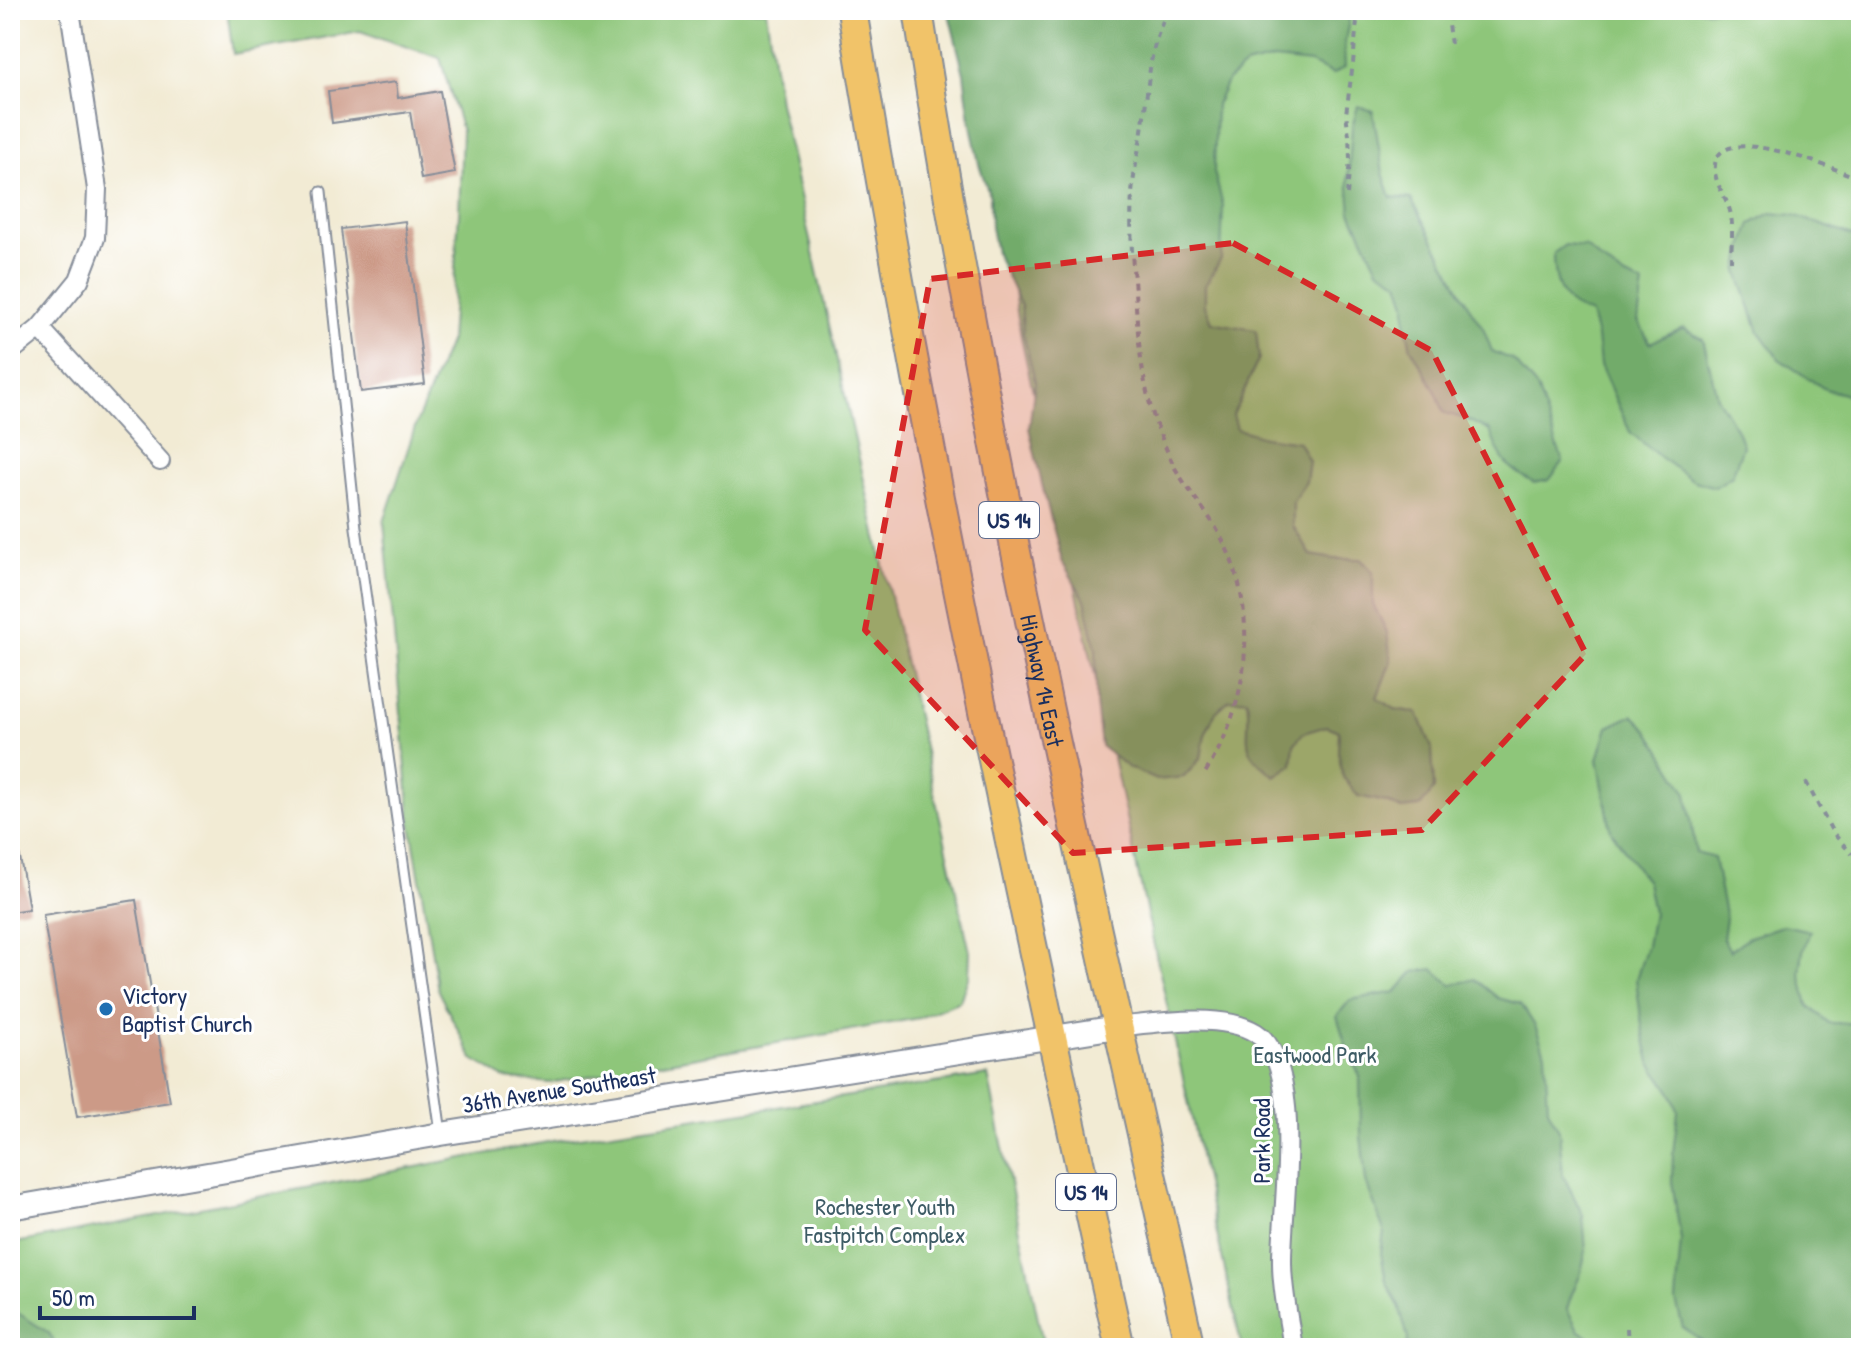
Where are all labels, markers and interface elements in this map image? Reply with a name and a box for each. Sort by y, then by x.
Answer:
road number: US 14 [979,502,1039,538]
street label: Highway 14 East [1013,611,1072,750]
place label: Victory Baptist Church [122,979,252,1039]
marker: Victory Baptist Church [97,1000,115,1018]
park label: Eastwood Park [1254,1038,1377,1070]
street label: 36th Avenue Southeast [460,1058,659,1120]
street label: Park Road [1245,1098,1277,1184]
road number: US 14 [1056,1174,1116,1210]
park label: Rochester Youth Fastpitch Complex [804,1190,965,1250]
scale bar [40,1270,194,1320]
text: 50 m [52,1281,95,1313]

